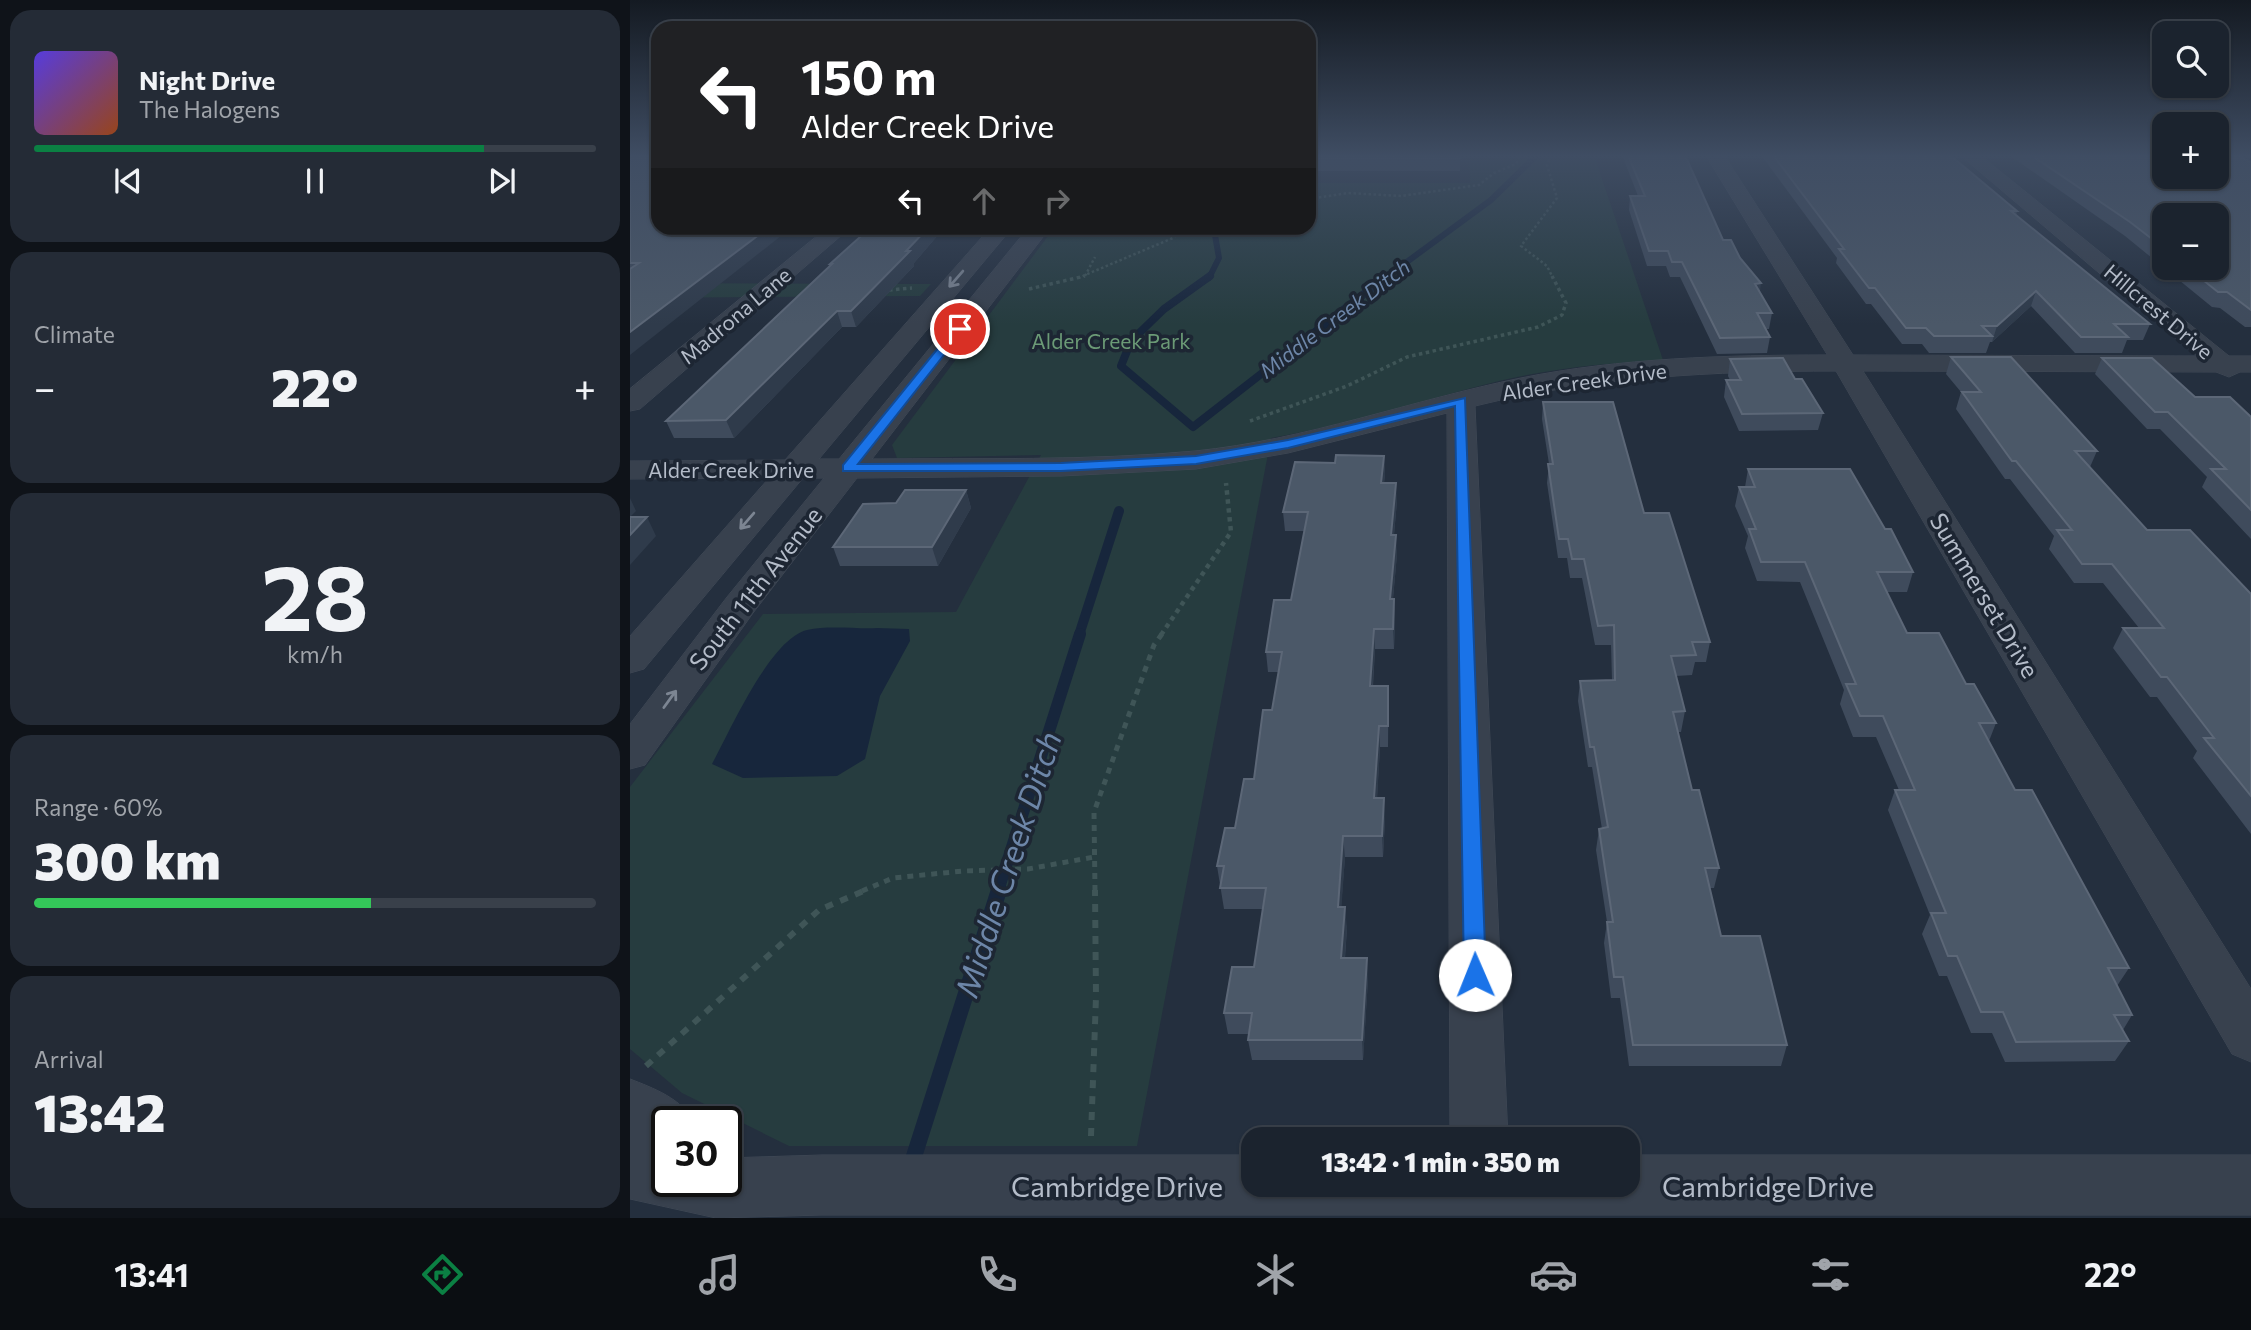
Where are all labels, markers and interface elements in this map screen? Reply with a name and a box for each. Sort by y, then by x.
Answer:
map controls [2152,21,2229,280]
button: search [2152,21,2229,98]
text: 150 m [801,45,936,105]
icon: left [686,49,777,140]
text: Night Drive [139,64,275,95]
text: The Halogens [139,95,280,123]
text: Alder Creek Drive [801,105,1054,145]
button: + [2152,112,2229,189]
icon: previous [109,162,147,200]
icon: pause [296,162,334,200]
icon: next [483,162,521,200]
icon: left [892,182,930,220]
icon: ahead [965,182,1003,220]
icon: right [1038,182,1076,220]
button: − [2152,203,2229,280]
water label: Middle Creek Ditch [1254,253,1414,383]
street label: Hillcrest Drive [2100,258,2218,364]
street label: Madrona Lane [675,261,795,369]
one-way arrow [948,270,964,288]
pin [930,299,990,359]
icon: arrive [941,310,979,348]
text: Climate [34,320,115,348]
park label: Alder Creek Park [1031,328,1191,353]
text: 22° [271,354,358,418]
street label: Alder Creek Drive [1500,357,1668,405]
text: − [34,363,56,410]
text: + [574,363,596,410]
street label: Alder Creek Drive [648,457,814,482]
street label: South 11th Avenue [682,501,828,675]
street label: Summerset Drive [1924,507,2046,683]
one-way arrow [739,511,755,529]
text: 28 [261,538,369,650]
text: km/h [287,640,343,668]
one-way arrow [663,690,677,709]
water label: Middle Creek Ditch [945,726,1069,1002]
text: Range · 60% [34,793,162,821]
text: 300 km [34,827,221,891]
position arrow [1438,938,1512,1012]
text: Arrival [34,1045,104,1073]
text: 13:42 [34,1079,166,1143]
speed limit sign: 30 [651,1106,742,1197]
text: 13:42 · 1 min · 350 m [1321,1146,1560,1177]
street label: Cambridge Drive [1011,1169,1223,1203]
street label: Cambridge Drive [1662,1169,1874,1203]
icon: directions [418,1250,467,1299]
icon: music [695,1250,744,1299]
icon: phone [973,1250,1022,1299]
icon: climate [1251,1250,1300,1299]
icon: car [1529,1250,1578,1299]
icon: filters [1806,1250,1855,1299]
text: 13:41 [114,1254,189,1294]
text: 22° [2084,1254,2137,1294]

